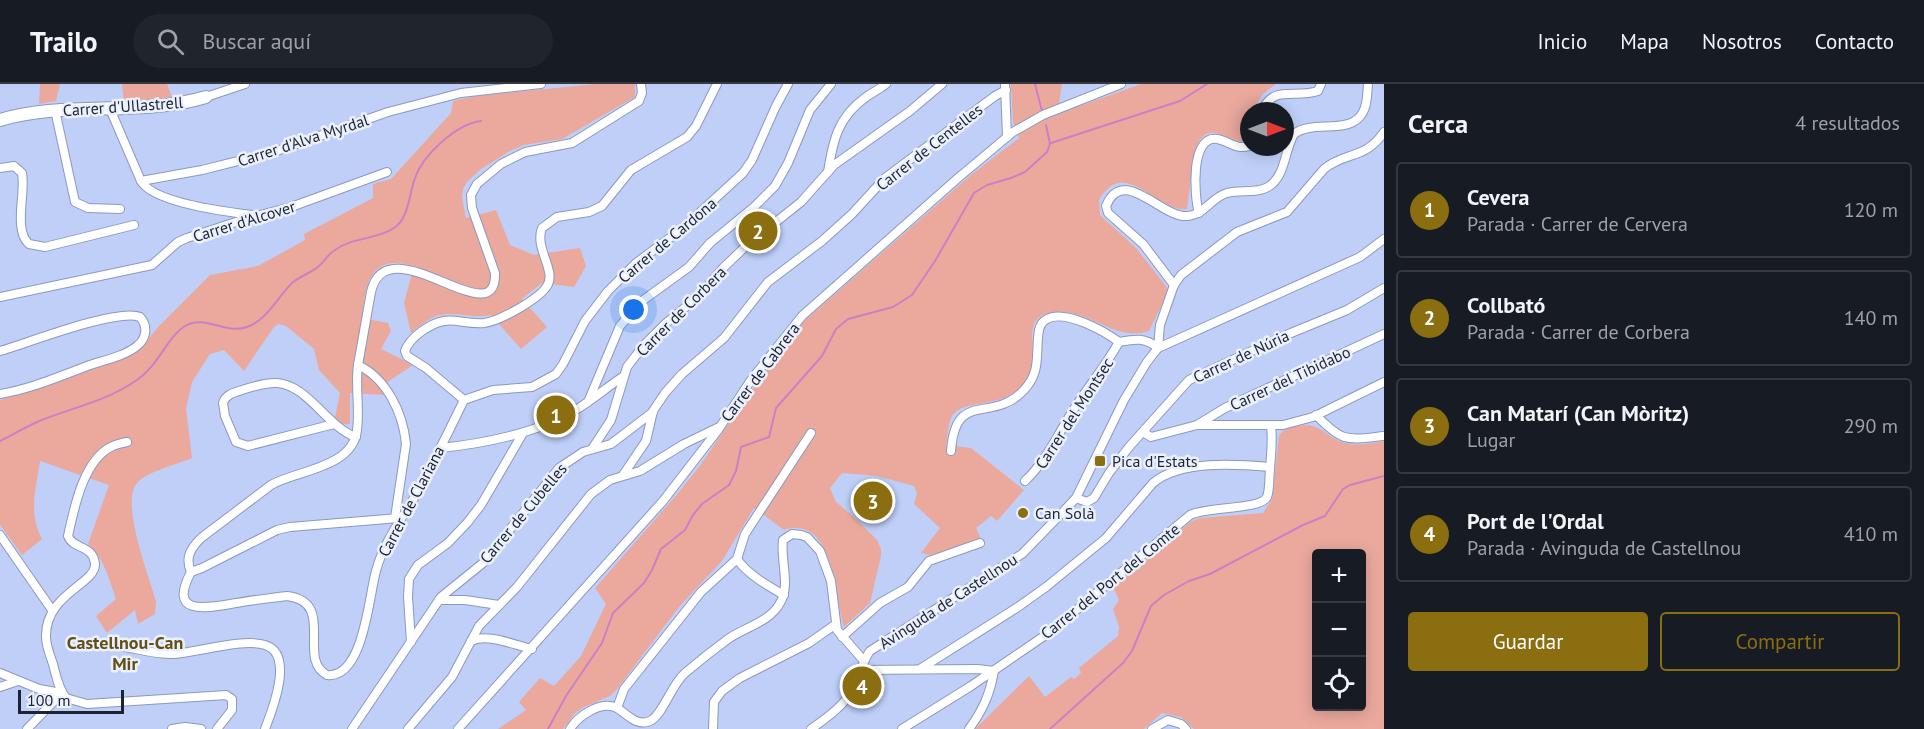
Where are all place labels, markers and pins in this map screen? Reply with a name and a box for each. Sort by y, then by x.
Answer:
pin: 2 [738,208,777,254]
pin: 1 [536,392,576,438]
place label: Pica d'Estats [1112,451,1198,471]
marker: Pica d'Estats [1093,454,1107,468]
pin: 3 [854,478,892,524]
place label: Can Solà [1035,503,1095,523]
marker: Can Solà [1016,506,1030,520]
pin: 4 [842,664,882,708]

